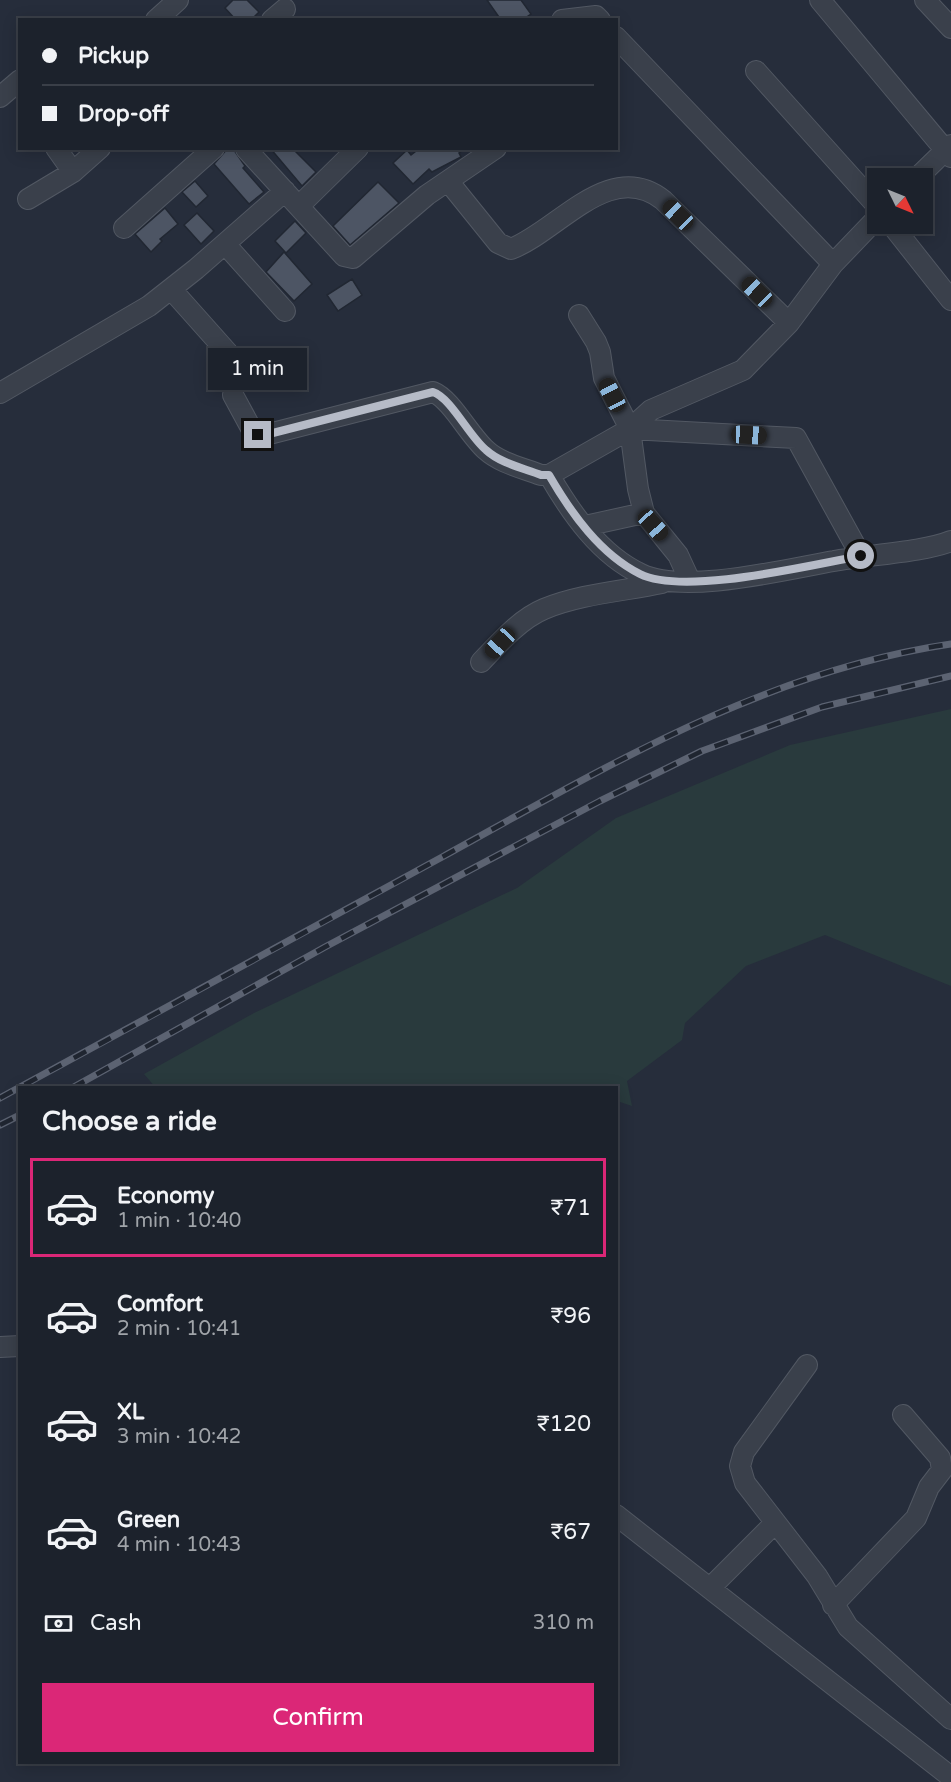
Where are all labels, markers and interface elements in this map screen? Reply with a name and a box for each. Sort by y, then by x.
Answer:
text: Pickup [78,43,149,69]
text: Drop-off [78,101,169,127]
north arrow [867,168,933,234]
map controls [867,168,933,234]
car [659,196,697,234]
car [738,273,776,311]
callout: 1 min [208,348,308,390]
text: 1 min [231,357,284,381]
car [596,375,628,415]
route end [244,421,271,448]
car [731,425,767,445]
car [634,506,672,544]
route start [847,542,874,569]
car [481,624,519,662]
text: Choose a ride [42,1105,217,1138]
icon: car [45,1181,99,1235]
text: Economy [117,1183,214,1209]
text: ₹71 [550,1195,591,1221]
text: 1 min · 10:40 [117,1209,241,1233]
icon: car [45,1289,99,1343]
text: Comfort [117,1291,203,1317]
text: ₹96 [550,1303,591,1329]
text: 2 min · 10:41 [117,1317,241,1341]
icon: car [45,1397,99,1451]
text: XL [117,1399,144,1425]
text: ₹120 [537,1411,591,1437]
text: 3 min · 10:42 [117,1425,241,1449]
icon: car [45,1505,99,1559]
text: Green [117,1507,180,1533]
text: ₹67 [550,1519,591,1545]
text: 4 min · 10:43 [117,1533,241,1557]
icon: cash [42,1607,75,1640]
text: Cash [90,1610,142,1636]
text: 310 m [533,1611,594,1635]
button: Confirm [42,1683,594,1752]

